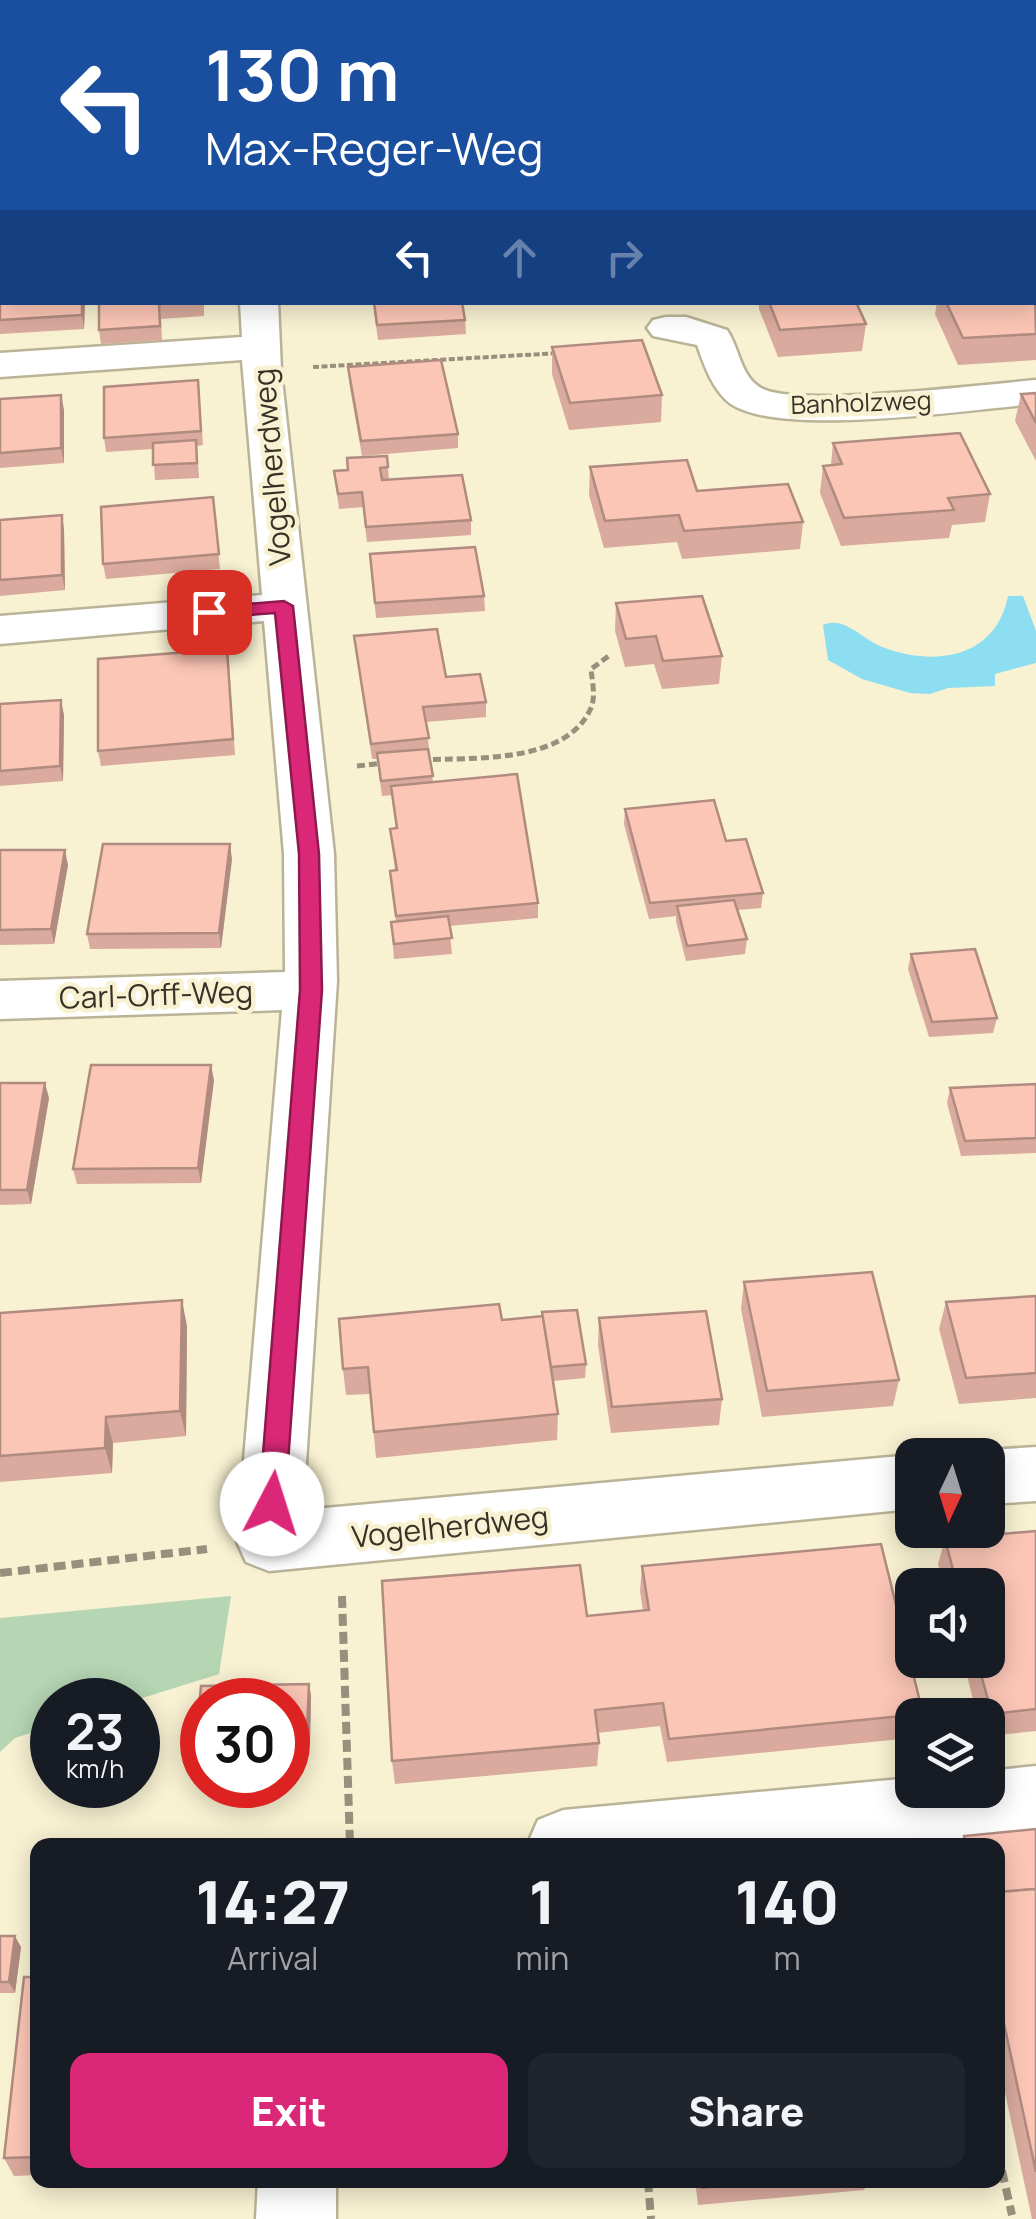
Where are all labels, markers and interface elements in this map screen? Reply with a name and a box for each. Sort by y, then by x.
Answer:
text: 130 m [205,26,399,122]
icon: left [40,40,170,170]
text: Max-Reger-Weg [205,117,544,179]
icon: left [387,230,442,285]
icon: ahead [492,230,547,285]
icon: right [597,230,652,285]
street label: Vogelherdweg [242,367,300,567]
street label: Banholzweg [790,382,932,422]
pin [167,570,252,655]
icon: arrive [182,585,237,640]
street label: Carl-Orff-Weg [58,970,254,1018]
north arrow [895,1438,1005,1548]
map controls [895,1438,1005,1808]
position arrow [220,1452,324,1556]
street label: Vogelherdweg [350,1495,550,1557]
button: sound [895,1568,1005,1678]
speed limit sign: 30 [180,1678,310,1808]
text: 23 [66,1697,124,1765]
button: layers [895,1698,1005,1808]
text: km/h [66,1751,124,1786]
text: 14:27 [196,1860,350,1942]
text: 1 [529,1860,556,1942]
text: 140 [735,1860,839,1942]
text: Arrival [227,1936,318,1980]
text: min [516,1936,569,1980]
text: m [774,1936,801,1980]
button: Exit [70,2053,508,2168]
button: Share [528,2053,965,2168]

